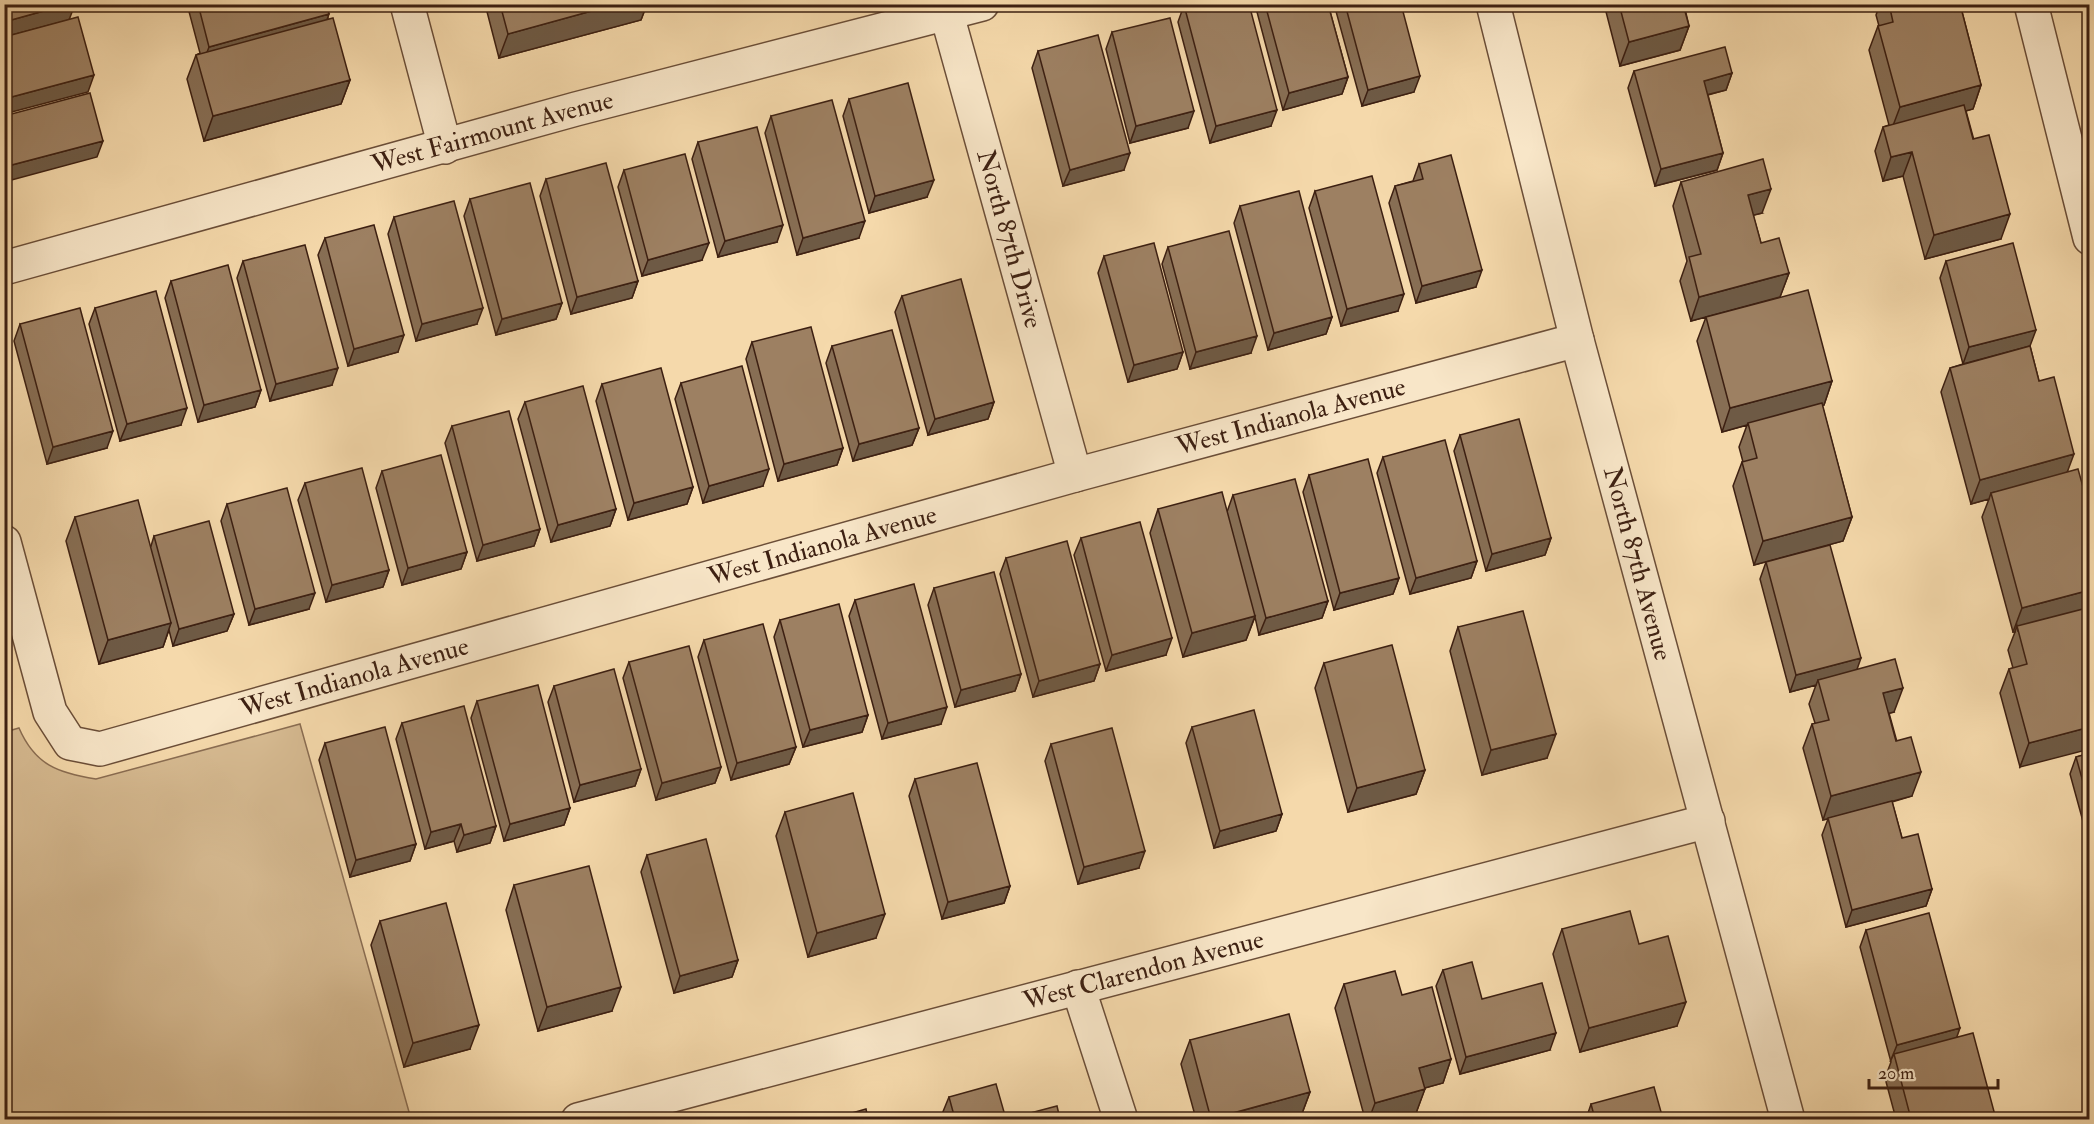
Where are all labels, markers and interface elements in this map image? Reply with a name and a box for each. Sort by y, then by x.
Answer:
street label: West Fairmount Avenue [367,84,617,181]
street label: North 87th Drive [969,146,1049,332]
street label: West Indianola Avenue [1172,371,1409,463]
street label: North 87th Avenue [1596,463,1679,664]
street label: West Indianola Avenue [704,499,940,594]
street label: West Indianola Avenue [236,630,473,725]
street label: West Clarendon Avenue [1019,923,1267,1018]
scale bar [1869,1052,1998,1090]
text: 20 m [1878,1062,1914,1085]

